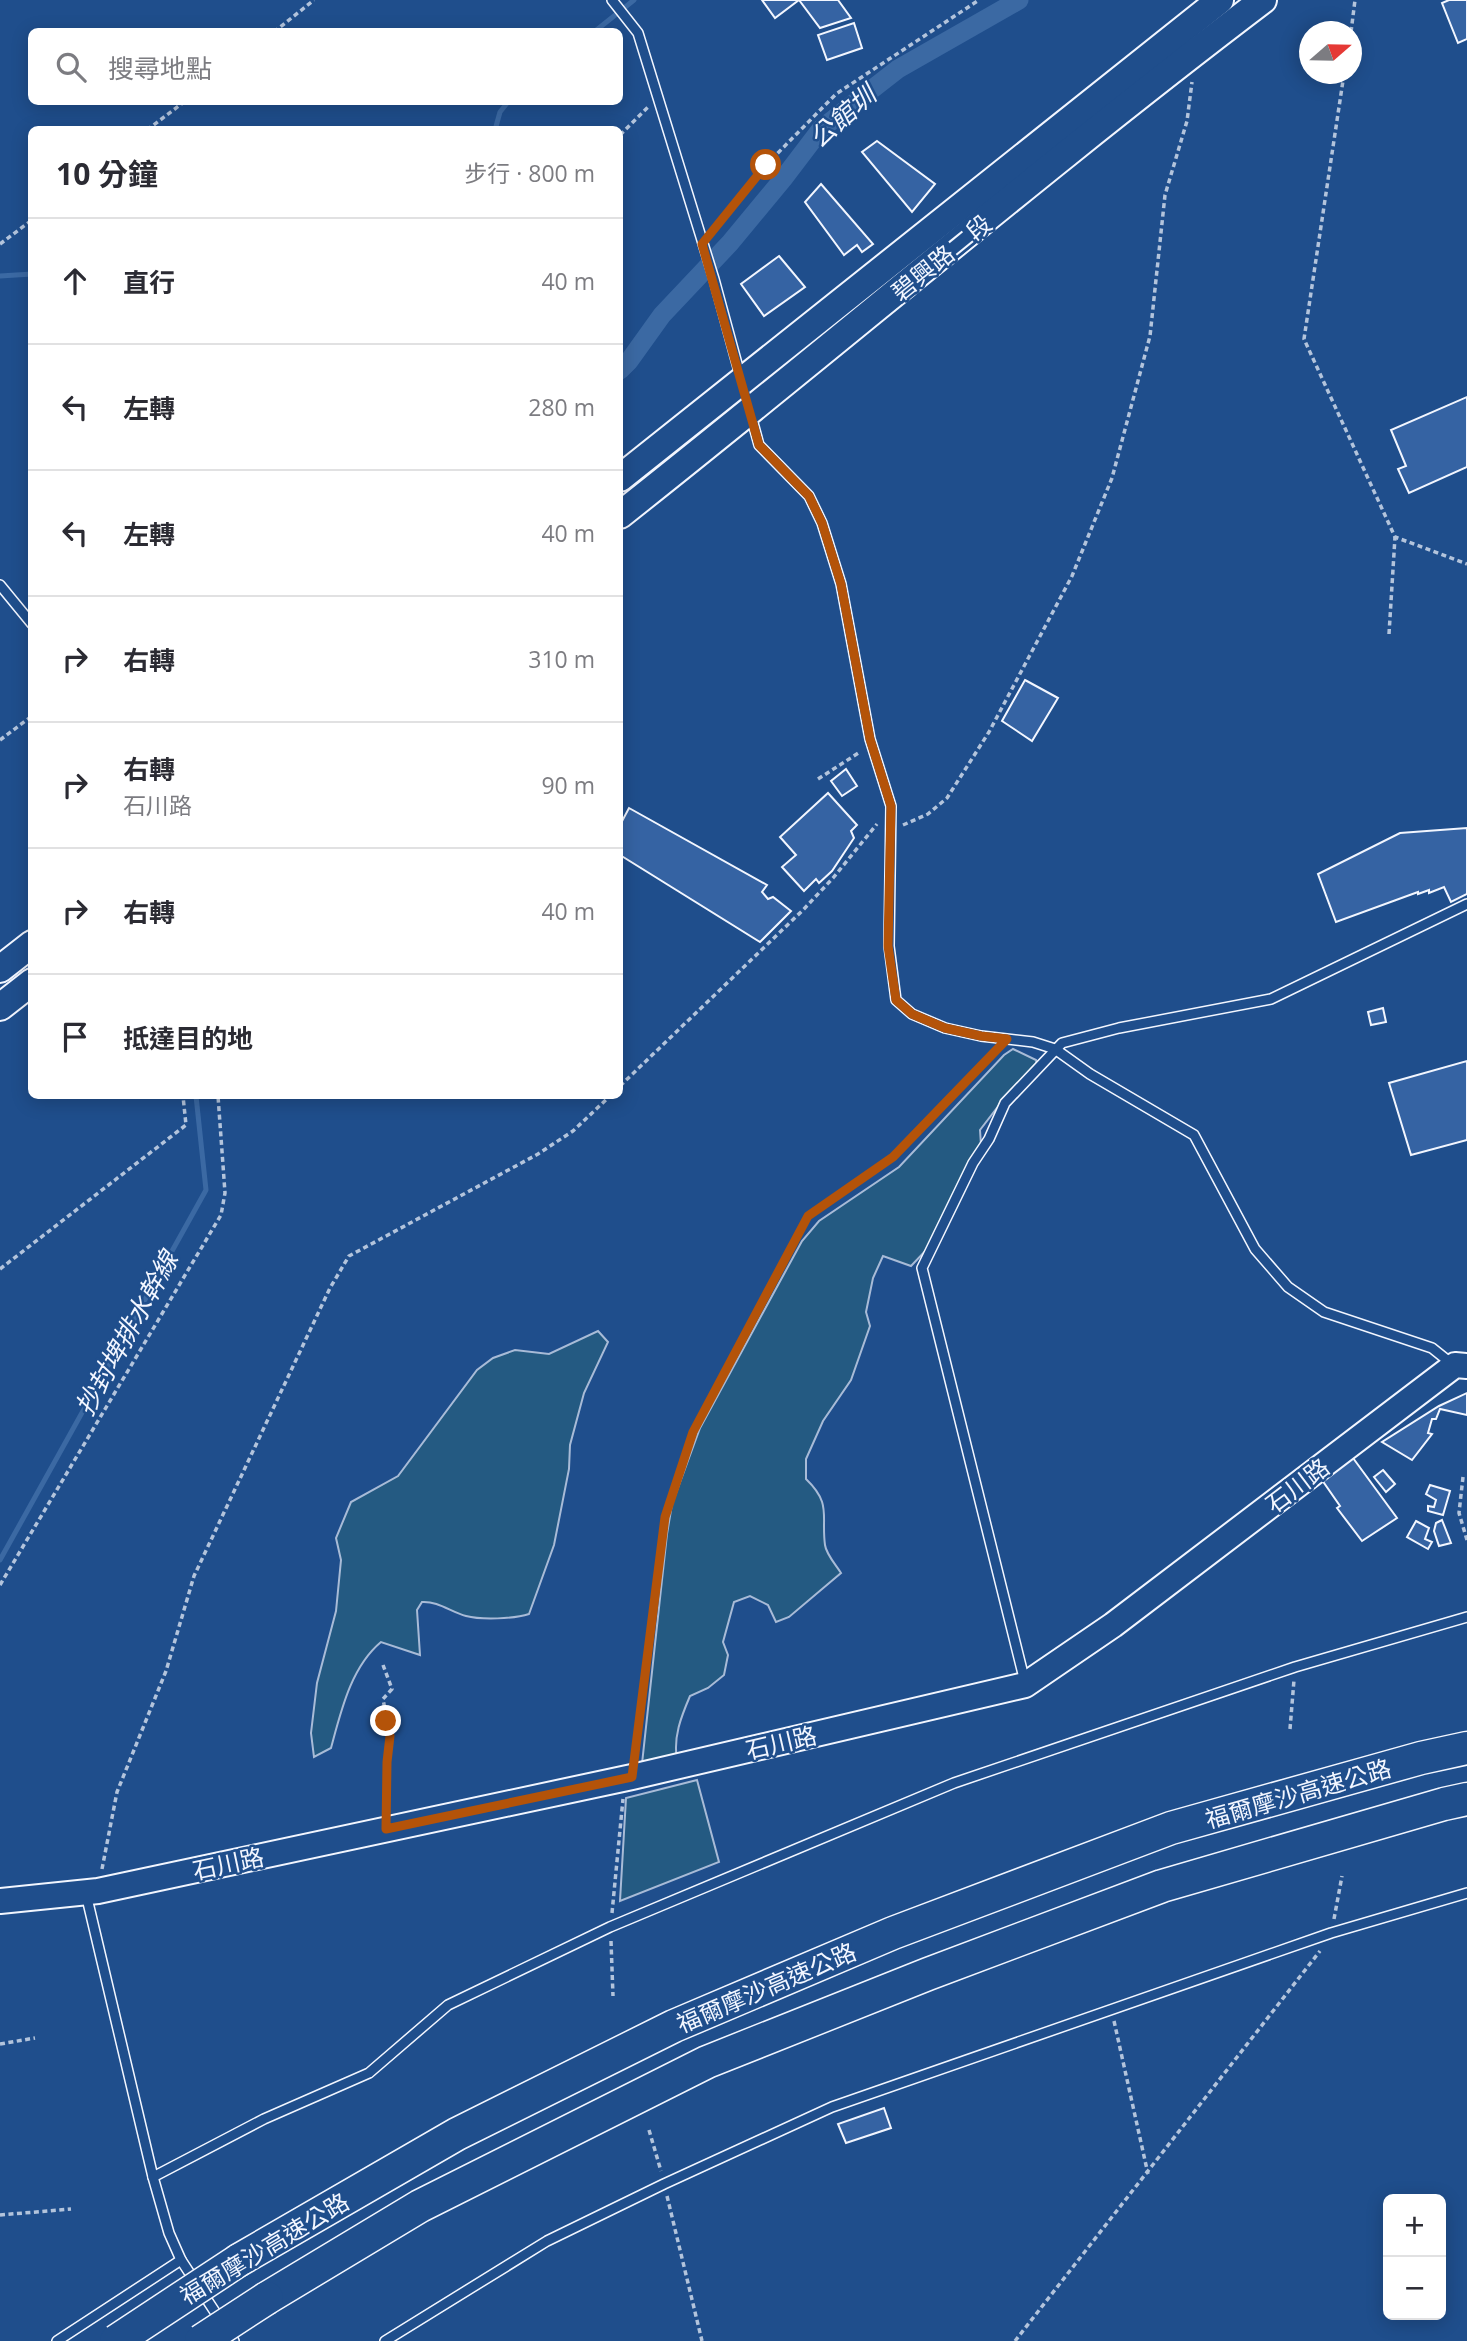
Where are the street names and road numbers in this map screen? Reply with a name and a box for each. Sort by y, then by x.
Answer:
street label: 碧興路二段 [884,206,998,308]
street label: 石川路 [1258,1450,1336,1520]
street label: 石川路 [742,1718,820,1766]
street label: 福爾摩沙高速公路 [1201,1751,1395,1835]
street label: 石川路 [189,1839,267,1887]
street label: 福爾摩沙高速公路 [671,1934,861,2040]
street label: 福爾摩沙高速公路 [173,2184,355,2312]

